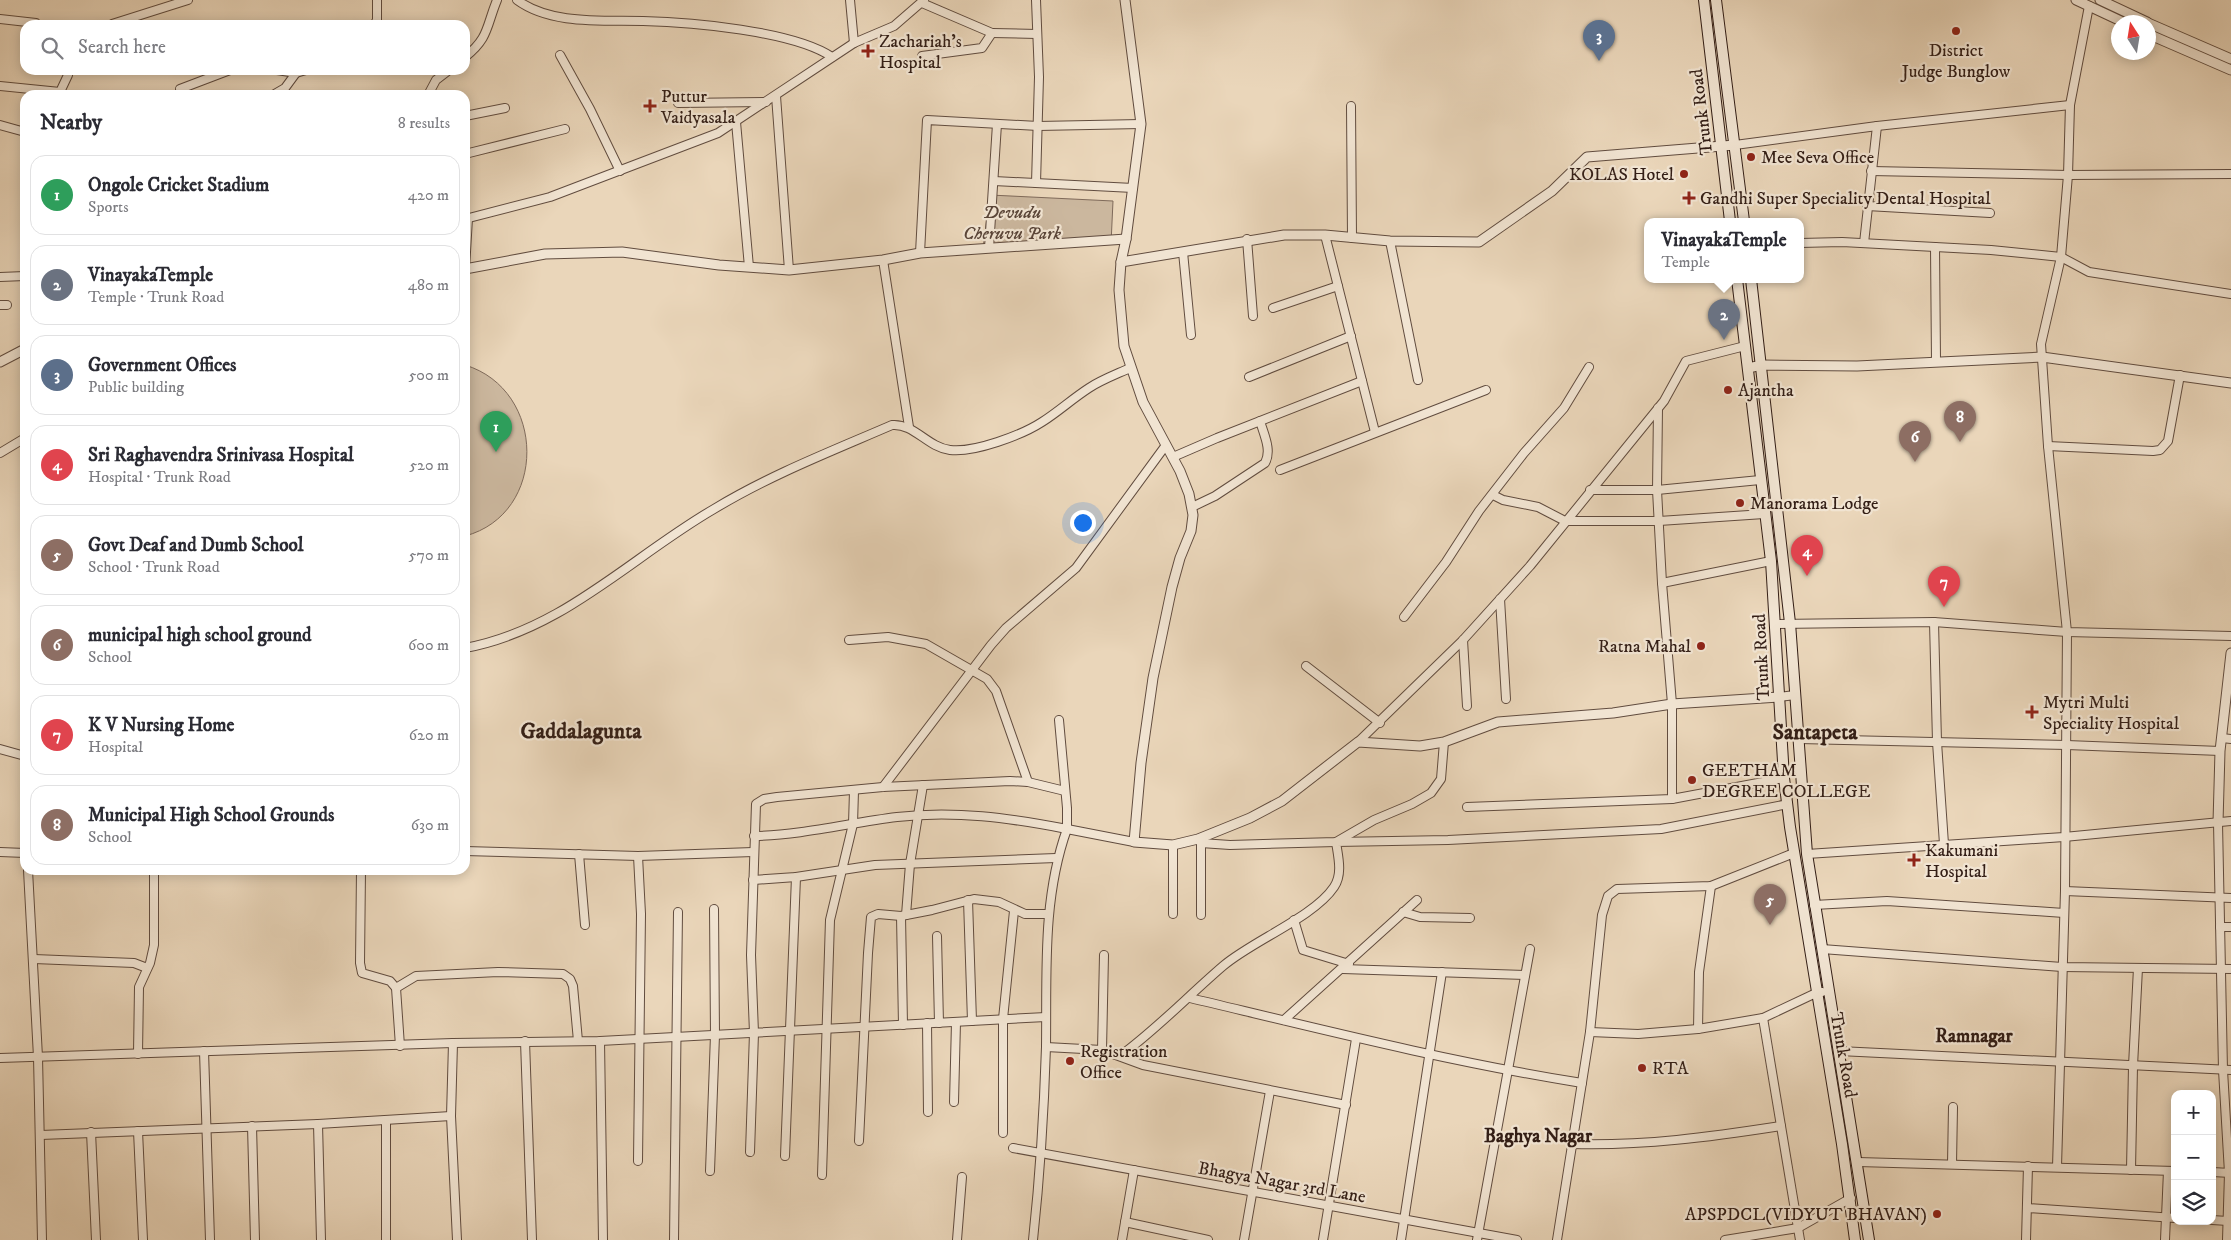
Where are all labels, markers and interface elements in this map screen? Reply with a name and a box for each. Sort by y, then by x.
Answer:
north arrow [2111,15,2156,60]
search box [20,20,470,75]
pin: 3 [1583,20,1615,61]
marker: District Judge Bunglow [1950,25,1962,37]
place label: Zachariah's Hospital [879,31,962,74]
icon: search [38,34,66,62]
text: Search here [78,36,166,59]
place label: District Judge Bunglow [1900,40,2011,83]
marker: Zachariah's Hospital [861,44,875,58]
street label: Trunk Road [1686,68,1718,156]
place label: Puttur Vaidyasala [660,86,736,129]
marker: Puttur Vaidyasala [643,99,657,113]
text: Nearby [40,110,102,136]
text: 8 results [398,113,450,133]
place label: Mee Seva Office [1761,147,1874,169]
marker: Mee Seva Office [1745,151,1757,163]
place label: KOLAS Hotel [1569,164,1675,186]
marker: KOLAS Hotel [1678,168,1690,180]
text: Ongole Cricket Stadium [88,174,269,197]
text: 1 [54,185,60,205]
text: 420 m [408,185,449,205]
place label: Gandhi Super Speciality Dental Hospital [1700,188,1991,210]
marker: Gandhi Super Speciality Dental Hospital [1682,191,1696,205]
text: Sports [88,197,129,217]
park label: Devudu Cheruvu Park [963,202,1061,245]
popup [1644,218,1804,283]
text: VinayakaTemple [1661,229,1787,252]
text: Temple [1661,252,1710,272]
text: VinayakaTemple [88,264,213,287]
text: 2 [53,275,61,295]
text: 480 m [408,275,449,295]
text: Temple · Trunk Road [88,287,224,307]
pin: 2 [1708,299,1740,340]
text: Government Offices [88,354,236,377]
text: 3 [54,365,60,385]
text: 500 m [408,365,449,385]
text: Public building [88,377,184,397]
place label: Ajantha [1738,380,1794,402]
marker: Ajantha [1722,384,1734,396]
pin: 8 [1944,401,1976,442]
pin: 1 [480,411,512,452]
pin: 6 [1899,421,1931,462]
text: Sri Raghavendra Srinivasa Hospital [88,444,354,467]
text: 4 [52,455,62,475]
text: 520 m [409,455,449,475]
text: Hospital · Trunk Road [88,467,231,487]
place label: Manorama Lodge [1750,493,1878,515]
marker: Manorama Lodge [1734,497,1746,509]
your location [1070,510,1096,536]
text: Govt Deaf and Dumb School [88,534,303,557]
pin: 4 [1791,535,1823,576]
text: 5 [53,545,61,565]
text: 570 m [409,545,449,565]
text: School · Trunk Road [88,557,220,577]
pin: 7 [1928,566,1960,607]
street label: Trunk Road [1749,613,1775,701]
text: municipal high school ground [88,624,312,647]
text: 6 [53,635,61,655]
text: 600 m [408,635,449,655]
place label: Ratna Mahal [1598,636,1692,658]
marker: Ratna Mahal [1695,640,1707,652]
text: School [88,647,132,667]
place label: Mytri Multi Speciality Hospital [2043,692,2180,735]
marker: Mytri Multi Speciality Hospital [2025,705,2039,719]
text: K V Nursing Home [88,714,234,737]
district label: Gaddalagunta [520,718,642,745]
district label: Santapeta [1772,719,1858,746]
text: 7 [53,725,61,745]
text: 620 m [409,725,449,745]
text: Hospital [88,737,143,757]
place label: GEETHAM DEGREE COLLEGE [1702,760,1871,803]
marker: GEETHAM DEGREE COLLEGE [1686,774,1698,786]
text: Municipal High School Grounds [88,804,334,827]
text: 8 [53,815,61,835]
text: 630 m [411,815,449,835]
text: School [88,827,132,847]
place label: Kakumani Hospital [1925,840,1998,883]
marker: Kakumani Hospital [1907,853,1921,867]
pin: 5 [1754,884,1786,925]
street label: Trunk Road [1825,1011,1861,1100]
district label: Ramnagar [1935,1025,2014,1048]
place label: Registration Office [1080,1041,1168,1084]
marker: Registration Office [1064,1055,1076,1067]
place label: RTA [1652,1058,1689,1080]
marker: RTA [1636,1062,1648,1074]
map controls [2171,1090,2216,1225]
button: + [2171,1090,2216,1135]
district label: Baghya Nagar [1484,1125,1593,1148]
button: − [2171,1135,2216,1180]
street label: Bhagya Nagar 3rd Lane [1196,1157,1367,1209]
button: layers [2171,1180,2216,1225]
place label: APSPDCL(VIDYUT BHAVAN) [1685,1204,1927,1226]
marker: APSPDCL(VIDYUT BHAVAN) [1931,1208,1943,1220]

